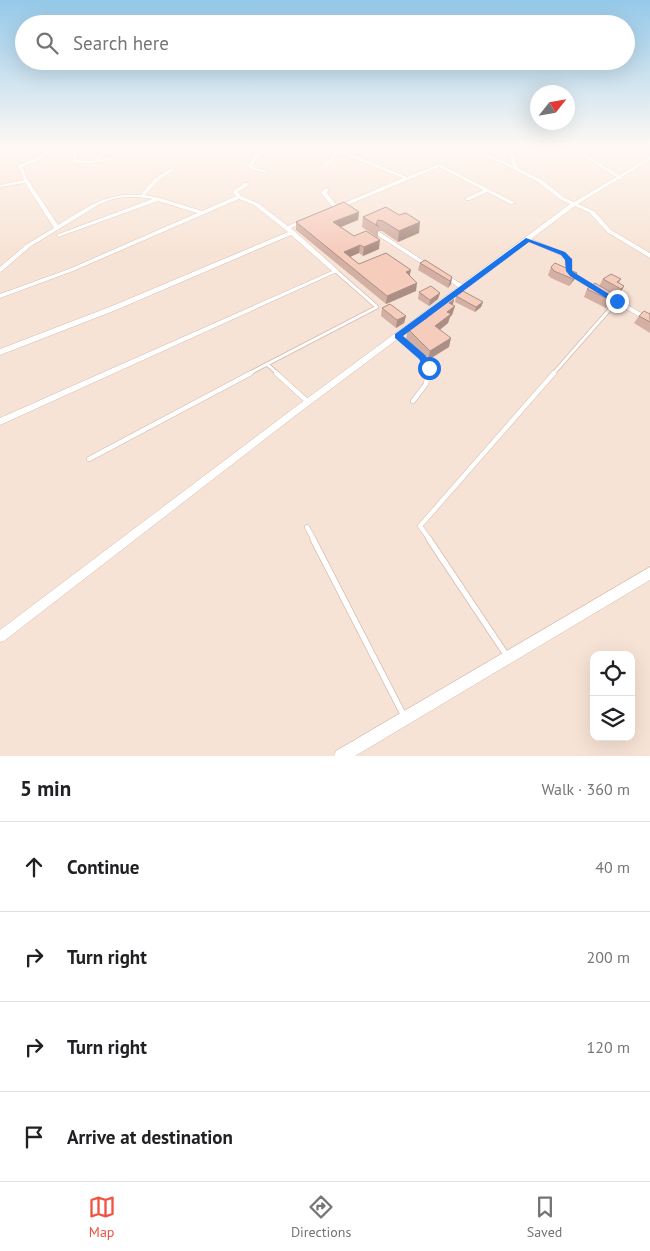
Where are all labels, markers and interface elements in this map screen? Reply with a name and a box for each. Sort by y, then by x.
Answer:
search box [15,15,635,70]
icon: search [33,29,61,57]
text: Search here [73,31,169,55]
north arrow [530,85,575,130]
route end [606,290,629,313]
route start [418,357,441,380]
map controls [590,651,635,741]
button: locate [590,651,635,696]
button: layers [590,696,635,741]
text: 5 min [20,775,71,802]
text: Walk · 360 m [541,779,630,799]
icon: ahead [20,853,48,881]
text: Continue [67,855,139,879]
text: 40 m [595,857,630,877]
icon: right [20,943,48,971]
text: Turn right [67,945,147,969]
text: 200 m [587,947,630,967]
icon: right [20,1033,48,1061]
text: Turn right [67,1035,147,1059]
text: 120 m [587,1037,630,1057]
icon: arrive [20,1123,48,1151]
text: Arrive at destination [67,1125,233,1149]
tab: Map [88,1193,116,1241]
tab: Directions [291,1193,351,1241]
tab: Saved [527,1193,562,1241]

